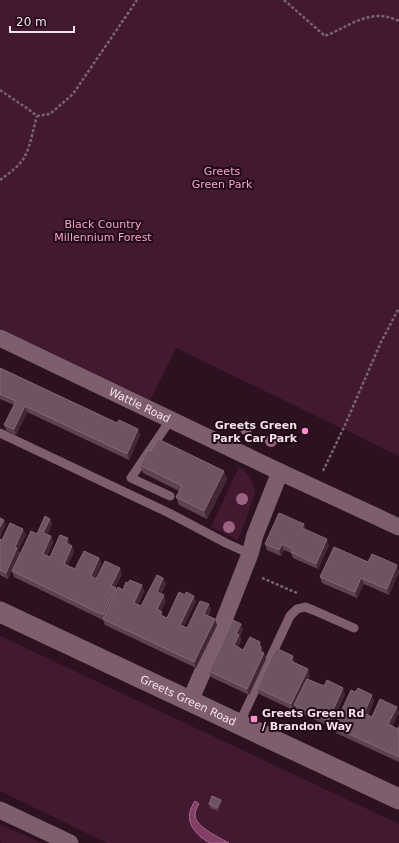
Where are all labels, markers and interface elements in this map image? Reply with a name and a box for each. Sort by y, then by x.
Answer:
scale bar [10,8,74,34]
text: 20 m [16,15,47,29]
park label: Greets Green Park [192,165,253,191]
park label: Black Country Millennium Forest [54,218,152,244]
street label: Wattle Road [107,385,173,425]
place label: Greets Green Park Car Park [213,419,298,445]
marker: Greets Green Park Car Park [300,426,310,436]
street label: Greets Green Road [138,672,238,728]
place label: Greets Green Rd / Brandon Way [262,707,364,733]
marker: Greets Green Rd / Brandon Way [249,714,259,724]

